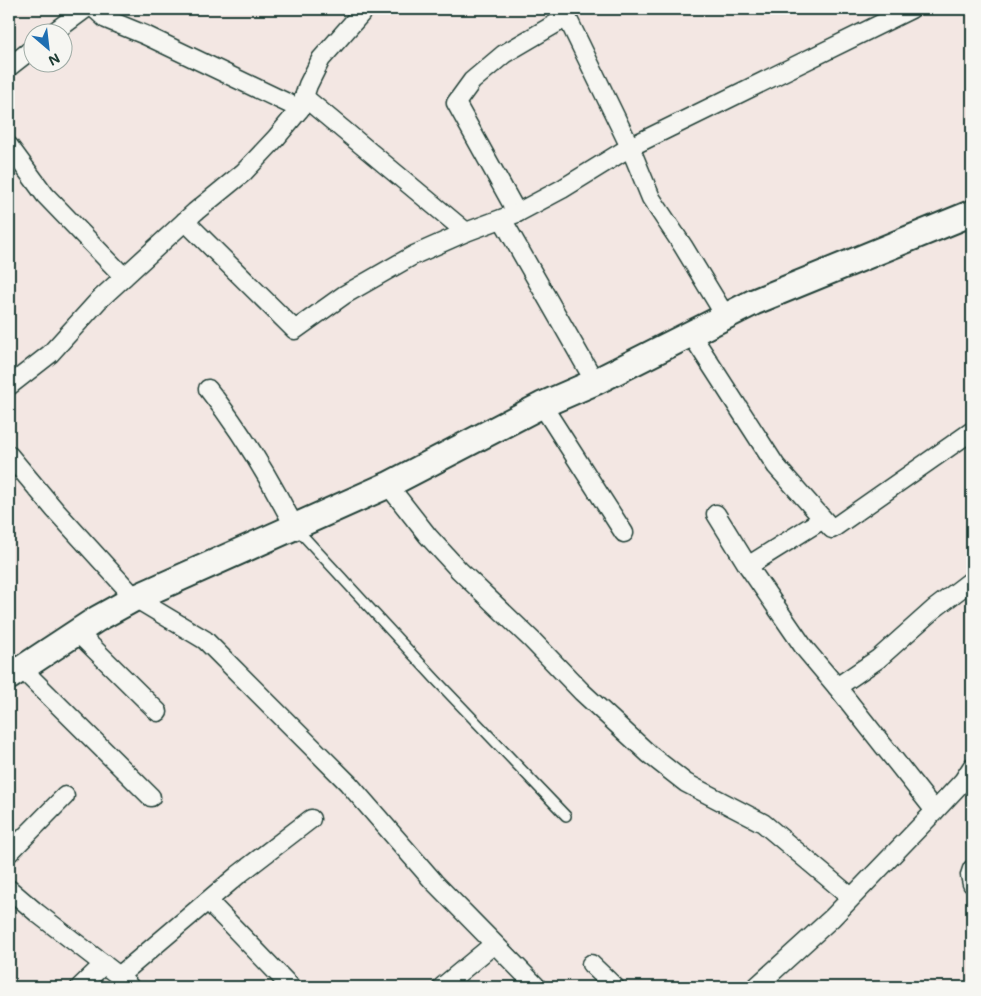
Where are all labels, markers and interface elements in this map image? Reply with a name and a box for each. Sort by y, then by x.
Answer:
north arrow [22,22,72,72]
text: N [45,49,63,71]

